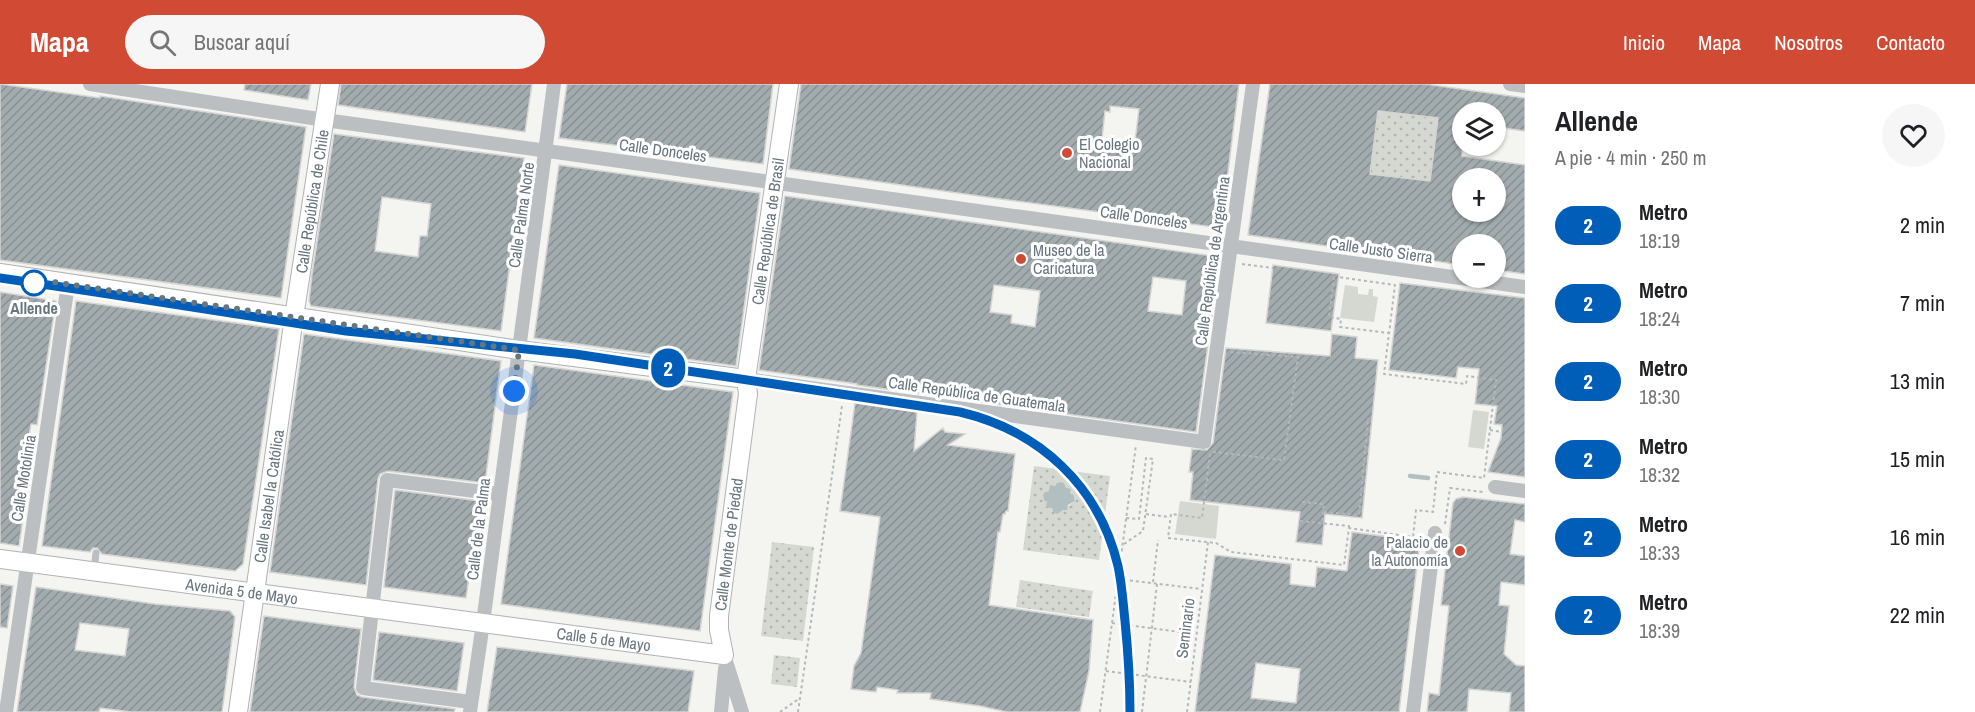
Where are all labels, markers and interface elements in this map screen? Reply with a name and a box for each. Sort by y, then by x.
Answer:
search box [125,15,545,69]
text: Mapa [30,23,89,61]
icon: search [146,26,179,59]
text: Buscar aquí [194,27,290,57]
text: Inicio [1623,28,1665,57]
text: Mapa [1698,28,1741,57]
text: Nosotros [1774,28,1843,57]
text: Contacto [1876,28,1945,57]
map controls [1452,102,1506,288]
button: layers [1452,102,1506,156]
text: Allende [1555,102,1638,140]
button: heart [1882,104,1945,167]
street label: Calle República de Chile [290,128,334,275]
street label: Calle Donceles [618,133,708,167]
place label: El Colegio Nacional [1079,133,1140,173]
text: A pie · 4 min · 250 m [1555,144,1706,171]
marker: El Colegio Nacional [1060,146,1074,160]
street label: Calle República de Brasil [746,156,789,306]
street label: Calle Palma Norte [503,161,539,269]
button: + [1452,168,1506,222]
street label: Calle República de Argentina [1189,174,1235,347]
text: Metro [1639,197,1688,227]
street label: Calle Donceles [1099,200,1189,234]
text: 2 min [1900,210,1945,240]
text: 2 [1583,211,1593,240]
text: 18:19 [1639,227,1680,254]
street label: Calle Justo Sierra [1328,232,1435,268]
button: − [1452,234,1506,288]
place label: Museo de la Caricatura [1033,239,1105,279]
marker: Museo de la Caricatura [1014,252,1028,266]
marker: Allende [21,270,47,296]
text: Metro [1639,275,1688,305]
text: 7 min [1900,288,1945,318]
text: 2 [1583,289,1593,318]
place label: Allende [10,297,58,319]
text: 18:24 [1639,305,1680,332]
line badge: 2 [648,348,688,388]
text: Metro [1639,353,1688,383]
text: 2 [663,354,673,383]
text: 13 min [1890,366,1945,396]
text: 2 [1583,367,1593,396]
street label: Calle República de Guatemala [887,371,1068,417]
your location [499,376,529,406]
text: 18:30 [1639,383,1680,410]
street label: Calle Isabel la Católica [248,427,289,564]
text: Metro [1639,431,1688,461]
street label: Calle Motolinia [5,432,41,523]
text: 15 min [1890,444,1945,474]
text: 2 [1583,445,1593,474]
text: 18:32 [1639,461,1680,488]
street label: Calle de la Palma [461,476,495,581]
street label: Calle Monte de Piedad [709,477,748,612]
text: Metro [1639,509,1688,539]
text: 16 min [1890,522,1945,552]
text: 2 [1583,523,1593,552]
place label: Palacio de la Autonomía [1371,531,1449,571]
text: 18:33 [1639,539,1680,566]
marker: Palacio de la Autonomía [1453,544,1467,558]
street label: Avenida 5 de Mayo [183,573,299,609]
text: Metro [1639,587,1688,617]
street label: Seminario [1170,597,1200,659]
text: 22 min [1890,600,1945,630]
text: 2 [1583,601,1593,630]
text: 18:39 [1639,617,1680,644]
street label: Calle 5 de Mayo [555,622,652,656]

